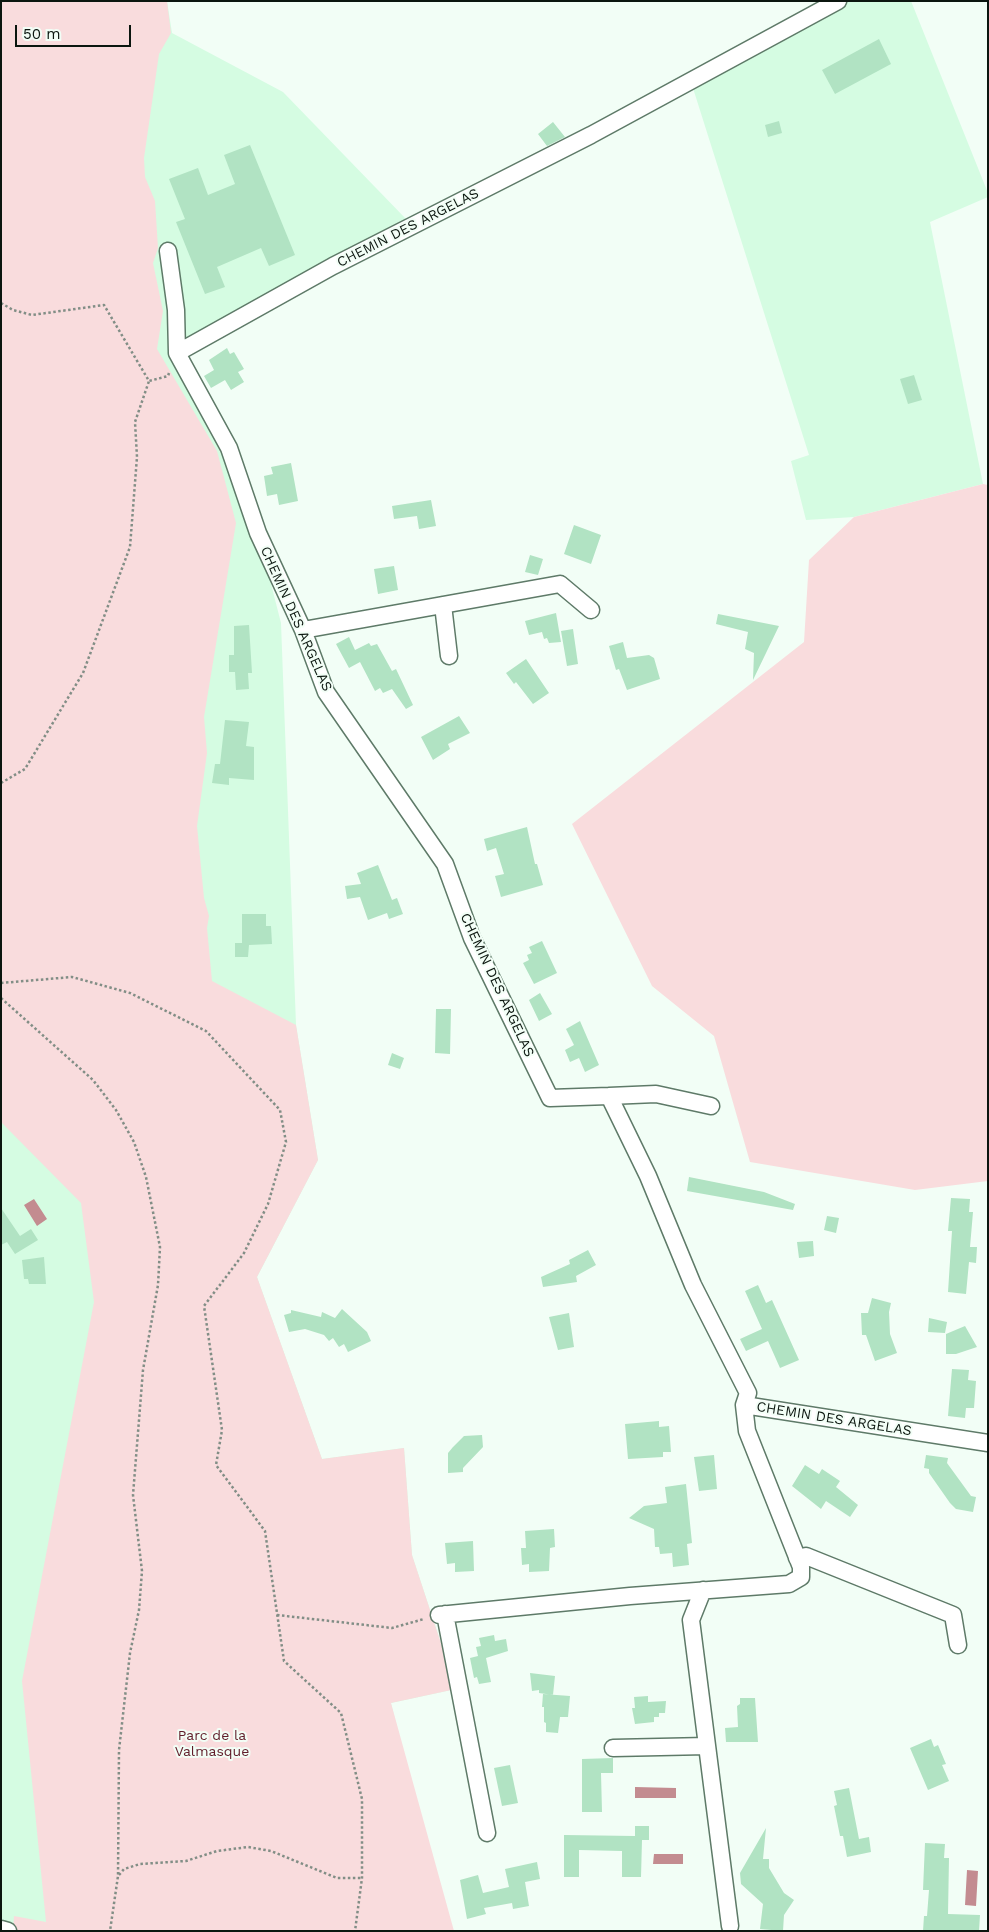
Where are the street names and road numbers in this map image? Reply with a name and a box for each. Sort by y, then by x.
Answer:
street label: CHEMIN DES ARGELAS [334,185,482,271]
street label: CHEMIN DES ARGELAS [256,544,336,694]
street label: CHEMIN DES ARGELAS [456,910,538,1060]
street label: CHEMIN DES ARGELAS [755,1398,913,1440]

